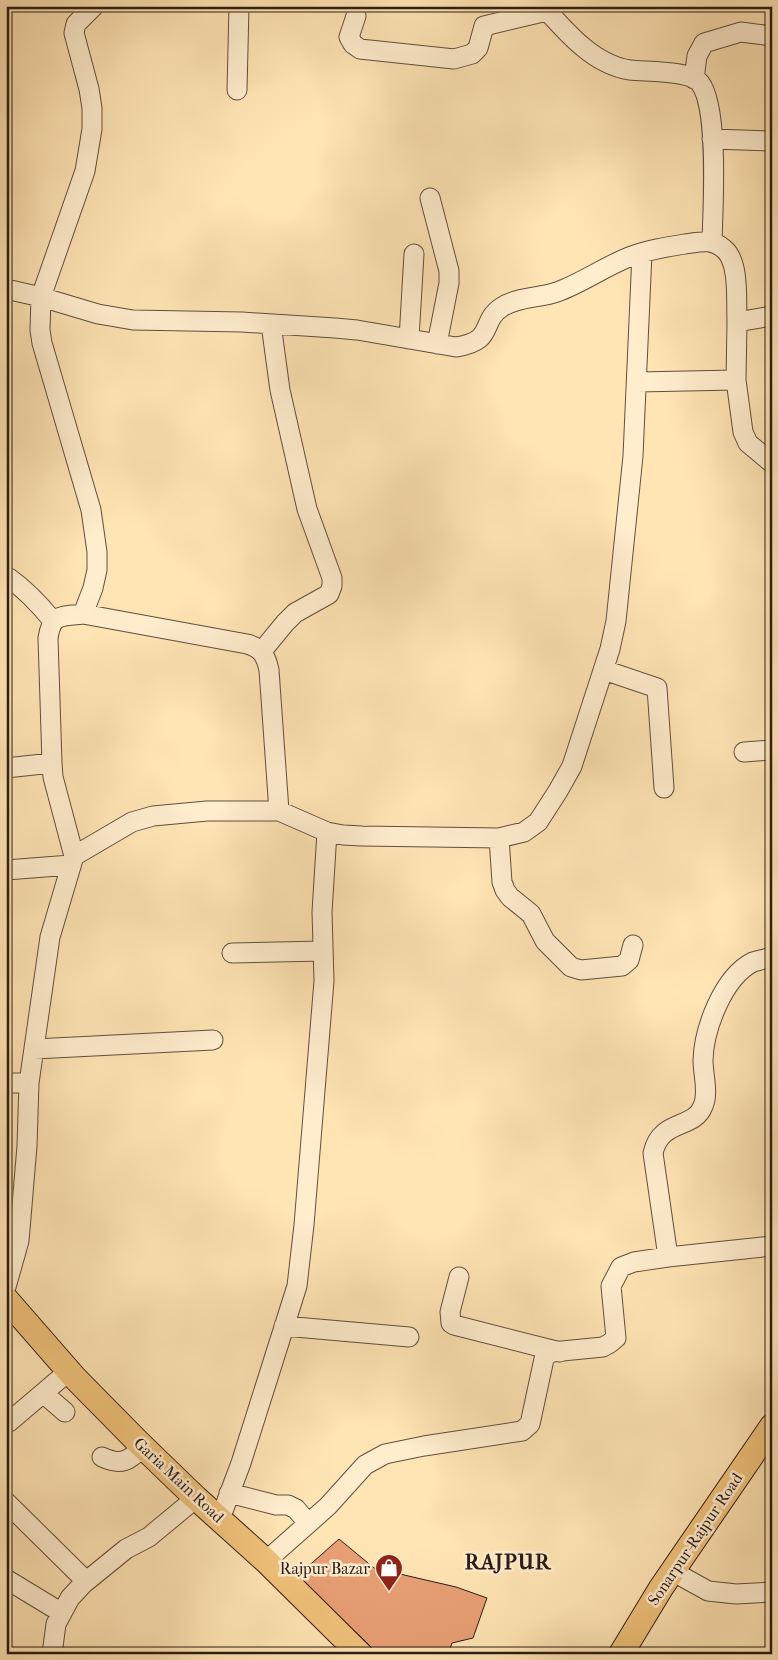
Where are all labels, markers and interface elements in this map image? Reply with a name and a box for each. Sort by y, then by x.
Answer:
street label: Garia Main Road [130,1433,228,1527]
street label: Sonarpur-Rajpur Road [644,1469,747,1609]
district label: RAJPUR [465,1550,552,1574]
shop icon: Rajpur Bazar [374,1553,404,1592]
place label: Rajpur Bazar [280,1559,370,1578]

